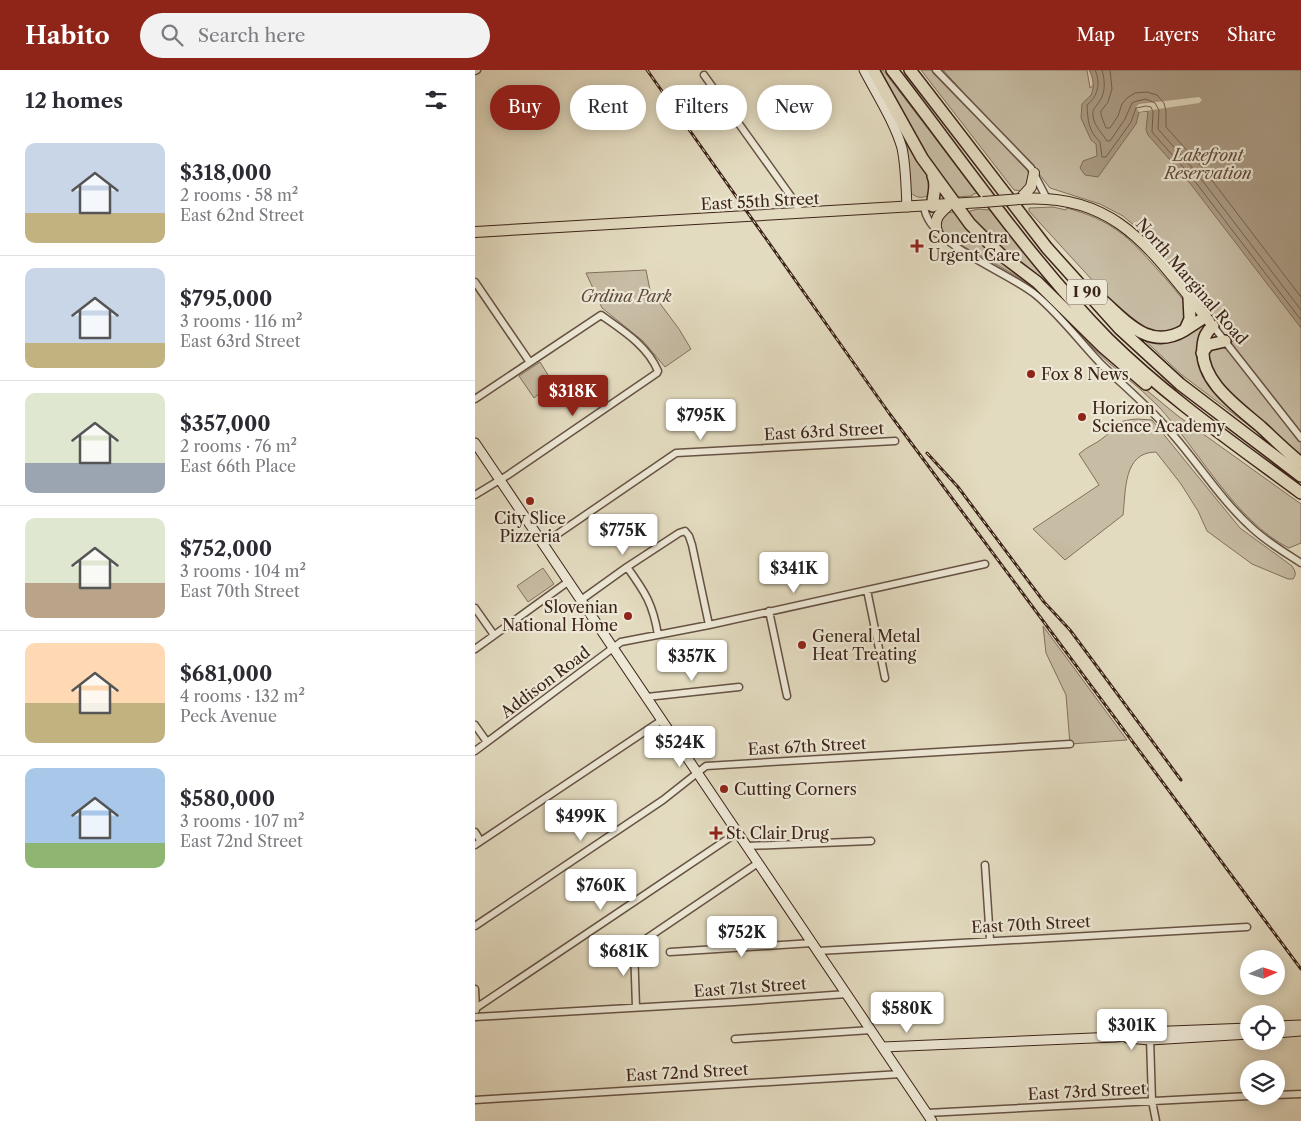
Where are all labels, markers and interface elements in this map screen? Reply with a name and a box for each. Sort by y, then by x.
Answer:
search box [140,13,490,58]
text: Habito [25,21,110,50]
icon: search [158,21,186,49]
text: Search here [198,24,305,47]
text: Map [1077,24,1115,46]
text: Layers [1143,24,1199,46]
text: Share [1227,24,1276,46]
chip: Buy [490,85,560,130]
chip: Rent [570,85,646,130]
chip: Filters [656,85,747,130]
chip: New [757,85,832,130]
icon: filters [422,86,450,114]
text: 12 homes [25,88,123,113]
park label: Lakefront Reservation [1162,145,1252,183]
text: $318,000 [180,160,272,185]
icon: home [65,163,125,223]
text: 2 rooms · 58 m² [180,185,298,205]
street label: East 55th Street [700,188,820,214]
text: East 62nd Street [180,205,304,225]
street label: North Marginal Road [1132,214,1252,348]
place label: Concentra Urgent Care [928,227,1020,265]
marker: Concentra Urgent Care [910,239,924,253]
road number: I 90 [1067,280,1107,304]
text: $795,000 [180,286,272,311]
park label: Grdina Park [580,286,672,306]
icon: home [65,288,125,348]
text: 3 rooms · 116 m² [180,311,303,331]
text: East 63rd Street [180,331,300,351]
place label: Fox 8 News [1041,364,1129,384]
marker: Fox 8 News [1025,368,1037,380]
pin: $318K [538,374,608,417]
text: $318K [549,381,597,401]
pin: $795K [666,398,736,441]
place label: Horizon Science Academy [1092,398,1226,436]
text: $795K [677,405,725,425]
text: $357,000 [180,411,271,436]
marker: Horizon Science Academy [1076,411,1088,423]
icon: home [65,413,125,473]
street label: East 63rd Street [763,418,885,444]
text: 2 rooms · 76 m² [180,436,297,456]
text: East 66th Place [180,456,296,476]
marker: City Slice Pizzeria [524,495,536,507]
place label: City Slice Pizzeria [494,508,566,546]
pin: $775K [588,514,658,556]
text: $775K [599,520,647,540]
text: $752,000 [180,536,272,561]
icon: home [65,538,125,598]
pin: $341K [759,552,829,594]
text: $341K [770,558,818,578]
text: 3 rooms · 104 m² [180,561,306,581]
text: East 70th Street [180,581,300,601]
place label: Slovenian National Home [502,597,618,635]
marker: Slovenian National Home [622,610,634,622]
place label: General Metal Heat Treating [812,626,921,664]
marker: General Metal Heat Treating [796,639,808,651]
pin: $357K [657,640,727,682]
street label: Addison Road [496,642,594,723]
text: $357K [668,646,716,666]
text: $681,000 [180,661,272,686]
icon: home [65,663,125,723]
text: 4 rooms · 132 m² [180,686,305,706]
text: Peck Avenue [180,706,277,726]
pin: $524K [645,726,715,768]
text: $524K [655,732,705,752]
street label: East 67th Street [747,733,867,759]
place label: Cutting Corners [734,779,857,799]
marker: Cutting Corners [718,783,730,795]
text: $580,000 [180,786,275,811]
icon: home [65,788,125,848]
pin: $499K [546,800,616,842]
text: $499K [556,806,606,826]
text: 3 rooms · 107 m² [180,811,305,831]
place label: St. Clair Drug [726,823,829,843]
marker: St. Clair Drug [710,827,722,839]
text: East 72nd Street [180,831,303,851]
pin: $760K [566,868,636,911]
text: $760K [576,875,626,895]
street label: East 70th Street [971,911,1092,937]
pin: $752K [707,916,777,958]
text: $752K [718,922,766,942]
pin: $681K [589,934,659,977]
text: $681K [600,941,648,961]
north arrow [1240,950,1285,995]
map controls [1240,950,1285,1105]
street label: East 71st Street [693,973,807,1001]
pin: $580K [872,992,942,1034]
text: $580K [882,998,932,1018]
button: locate [1240,1005,1285,1050]
pin: $301K [1097,1008,1167,1051]
text: $301K [1108,1015,1156,1035]
street label: East 72nd Street [625,1059,749,1085]
button: layers [1240,1060,1285,1105]
street label: East 73rd Street [1027,1078,1147,1104]

